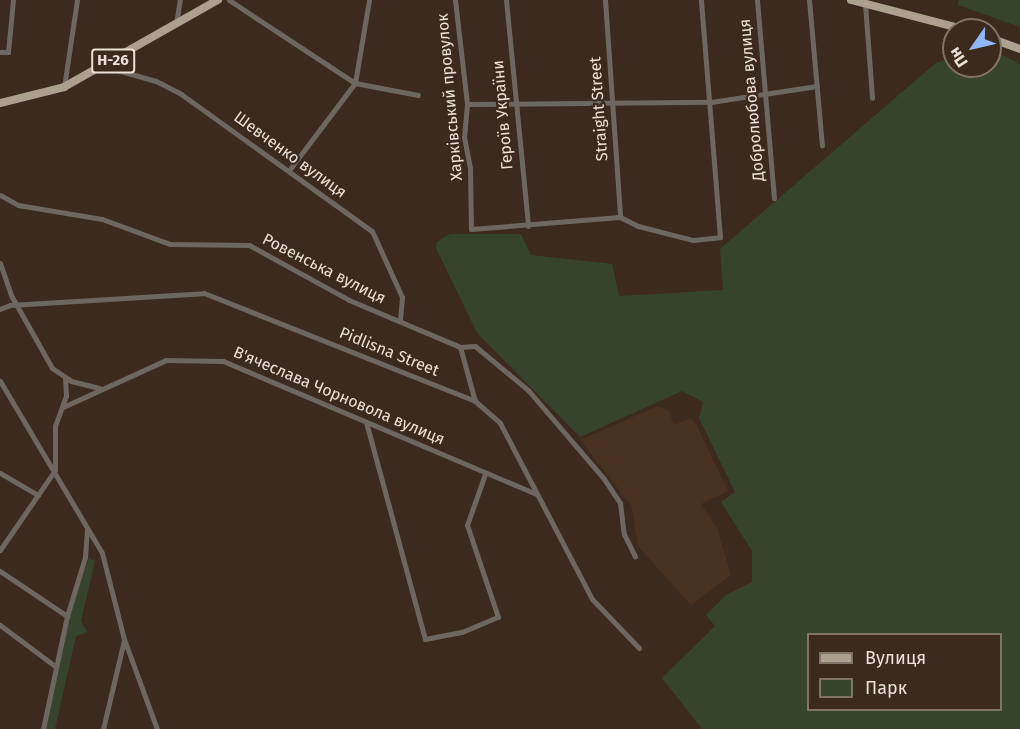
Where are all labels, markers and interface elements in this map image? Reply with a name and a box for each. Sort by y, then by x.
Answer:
street label: Харківський провулок [433,13,467,181]
street label: Добролюбова вулиця [735,18,769,182]
north arrow [942,18,1002,78]
text: Пн [945,44,972,71]
road number: Н-26 [90,49,136,73]
street label: Straight Street [586,56,612,162]
street label: Героїв України [489,59,517,171]
street label: Шевченко вулиця [230,108,350,202]
street label: Ровенська вулиця [259,230,389,308]
street label: Pidlisna Street [336,323,442,381]
street label: В'ячеслава Чорновола вулиця [230,343,448,449]
legend [807,633,1002,711]
text: Вулиця [865,647,926,669]
text: Парк [865,677,907,699]

